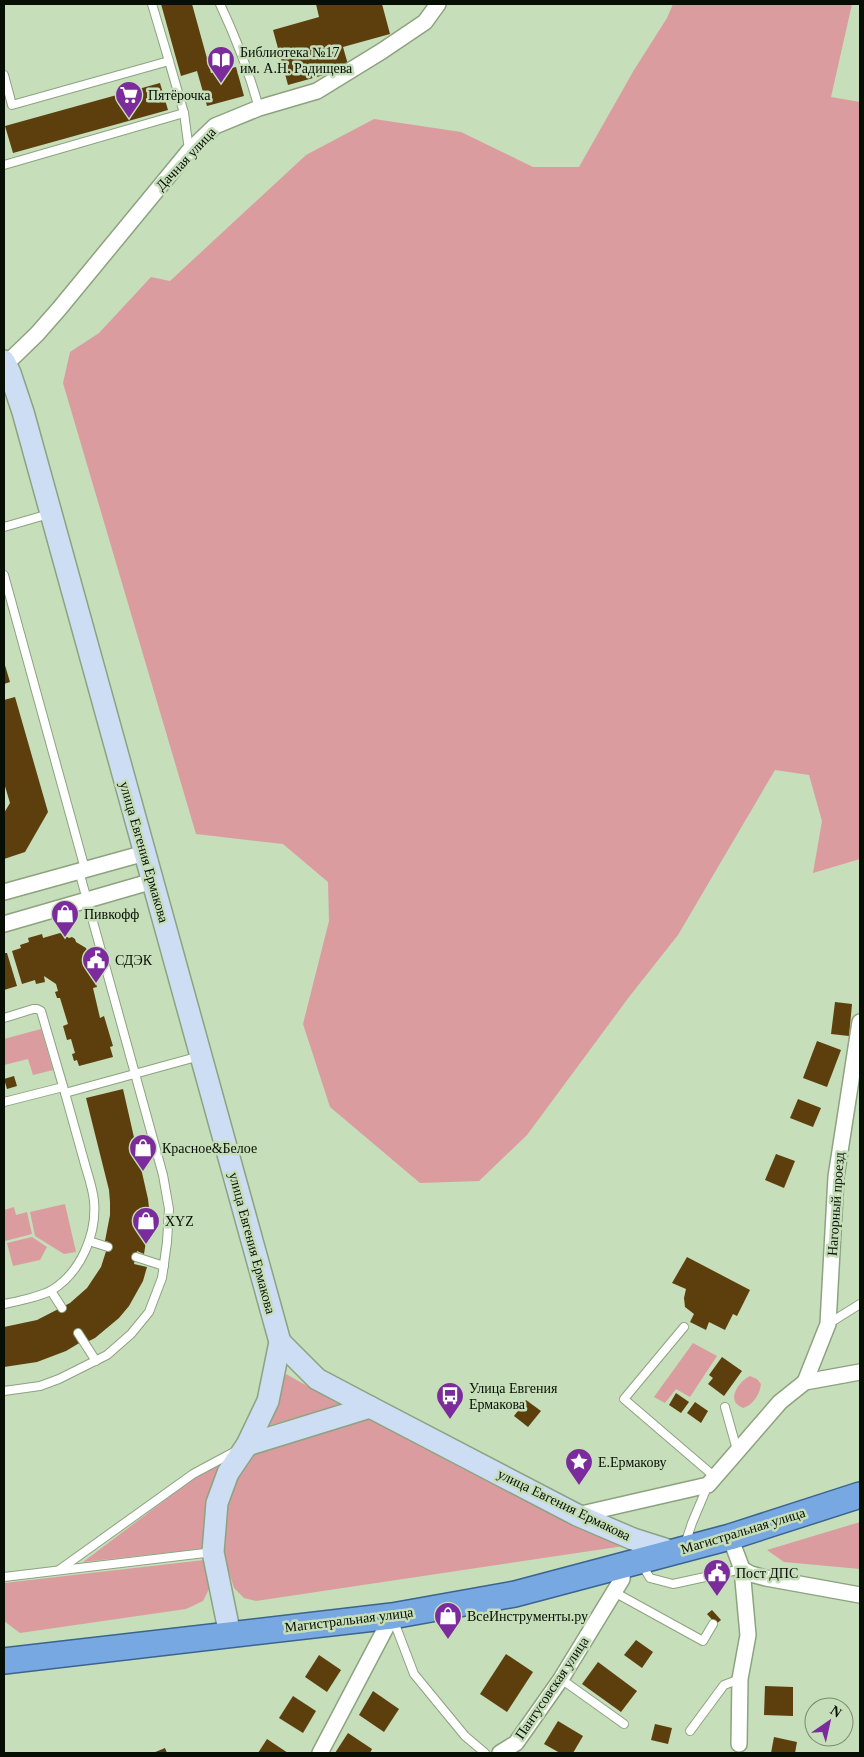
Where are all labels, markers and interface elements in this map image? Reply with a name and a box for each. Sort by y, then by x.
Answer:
library icon: Библиотека №17 им. А.Н. Радищева [206,45,236,84]
place label: Библиотека №17 им. А.Н. Радищева [240,45,353,76]
supermarket icon: Пятёрочка [114,80,144,119]
place label: Пятёрочка [148,88,211,103]
street label: Дачная улица [153,124,219,194]
street label: улица Евгения Ермакова [117,780,172,925]
shop icon: Пивкофф [50,899,80,938]
place label: Пивкофф [84,907,139,922]
public building icon: СДЭК [81,945,111,984]
place label: СДЭК [115,953,153,968]
shop icon: Красное&Белое [128,1133,158,1172]
place label: Красное&Белое [162,1141,257,1156]
street label: Нагорный проезд [825,1152,847,1256]
street label: улица Евгения Ермакова [226,1171,278,1316]
shop icon: XYZ [131,1206,161,1245]
place label: XYZ [165,1214,194,1229]
bus stop icon: Улица Евгения Ермакова [435,1381,465,1420]
place label: Улица Евгения Ермакова [469,1381,558,1412]
place icon: Е.Ермакову [564,1447,594,1486]
place label: Е.Ермакову [598,1455,667,1470]
street label: улица Евгения Ермакова [495,1466,634,1544]
street label: Магистральная улица [679,1505,808,1557]
public building icon: Пост ДПС [702,1558,732,1597]
place label: Пост ДПС [736,1566,798,1581]
shop icon: ВсеИнструменты.ру [433,1601,463,1640]
street label: Магистральная улица [284,1605,415,1635]
place label: ВсеИнструменты.ру [467,1609,588,1624]
street label: Пантусовская улица [512,1633,592,1742]
north arrow [804,1697,854,1747]
text: N [828,1703,844,1721]

